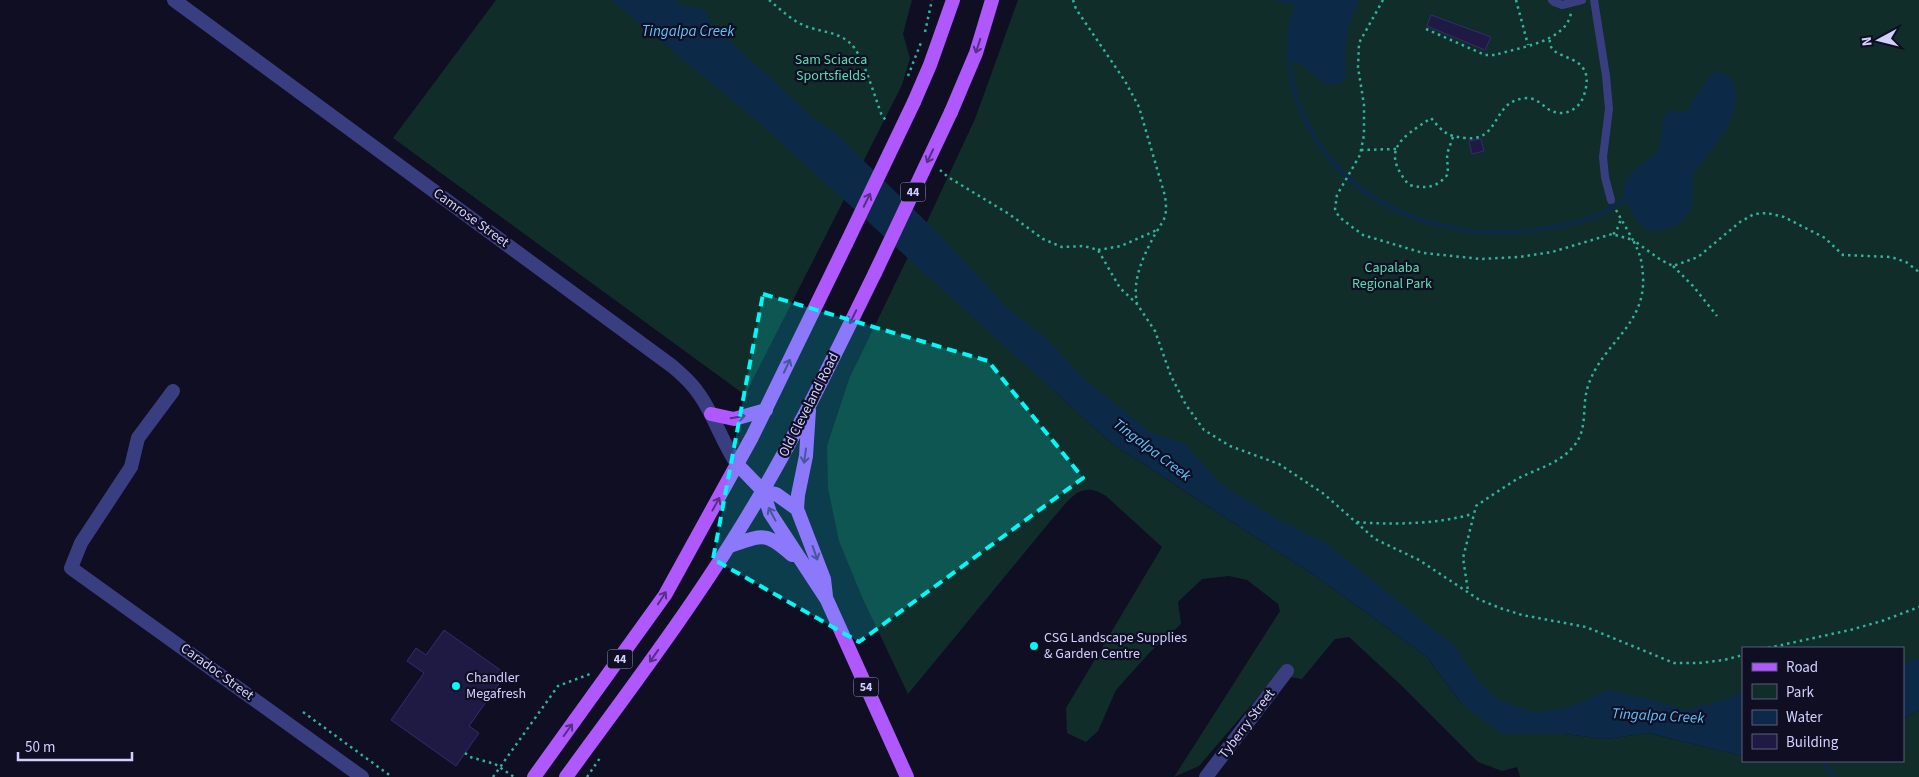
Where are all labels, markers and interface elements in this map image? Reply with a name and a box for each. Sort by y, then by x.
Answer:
north arrow [1854,15,1904,65]
water label: Tingalpa Creek [642,21,735,42]
text: N [1857,36,1878,47]
one-way arrow [972,38,982,54]
park label: Sam Sciacca Sportsfields [795,50,867,86]
one-way arrow [925,148,935,163]
road number: 44 [900,182,926,202]
street label: Camrose Street [429,184,513,253]
one-way arrow [863,193,872,208]
park label: Capalaba Regional Park [1352,258,1432,294]
one-way arrow [848,309,857,324]
street label: Old Cleveland Road [774,350,844,460]
one-way arrow [783,359,793,374]
one-way arrow [730,412,746,422]
water label: Tingalpa Creek [1109,414,1196,487]
one-way arrow [800,447,810,463]
one-way arrow [711,497,721,512]
one-way arrow [767,507,777,522]
one-way arrow [811,545,820,561]
one-way arrow [658,591,668,605]
place label: CSG Landscape Supplies & Garden Centre [1044,628,1187,664]
street label: Caradoc Street [176,639,258,706]
marker: CSG Landscape Supplies & Garden Centre [1028,640,1040,652]
legend [1742,647,1904,762]
one-way arrow [649,649,659,663]
road number: 44 [608,650,632,669]
text: Road [1786,657,1818,678]
place label: Chandler Megafresh [466,668,526,704]
road number: 54 [854,678,878,696]
marker: Chandler Megafresh [450,680,462,692]
text: Park [1786,682,1815,703]
street label: Tyberry Street [1214,685,1280,763]
water label: Tingalpa Creek [1611,703,1706,729]
text: Water [1786,707,1823,728]
one-way arrow [563,724,574,737]
scale bar [18,730,131,762]
text: Building [1786,732,1839,753]
text: 50 m [25,737,55,758]

